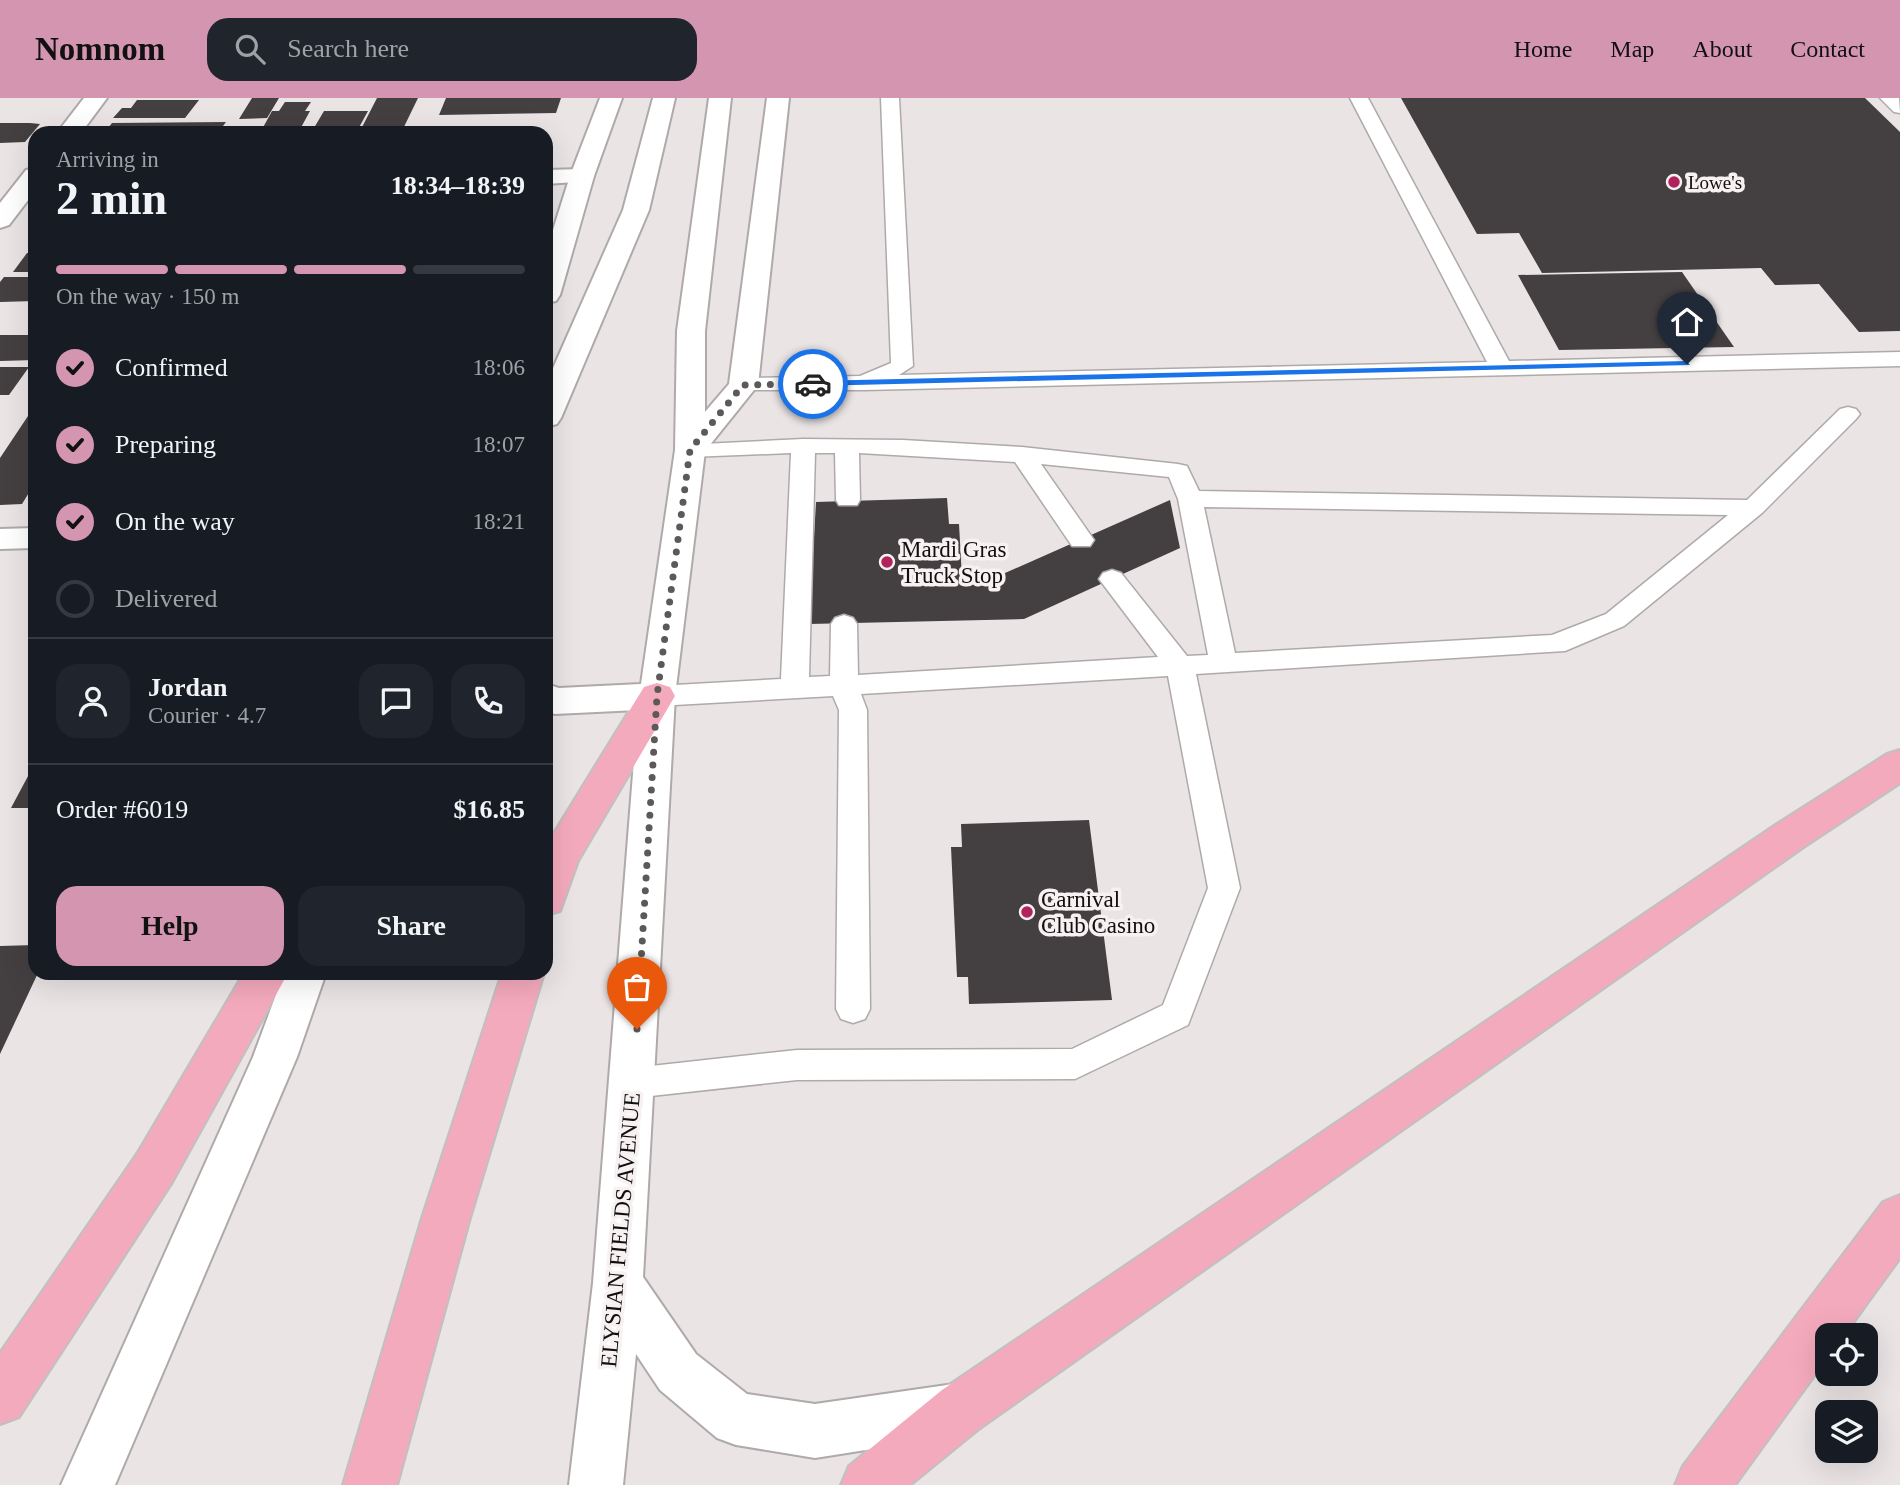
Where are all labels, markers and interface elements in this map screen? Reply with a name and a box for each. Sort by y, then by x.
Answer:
search box [207,18,697,81]
icon: search [231,30,269,68]
text: Nomnom [35,31,165,67]
text: Search here [287,34,409,63]
text: Home [1514,36,1572,62]
text: Map [1610,36,1654,62]
text: About [1692,36,1752,62]
text: Contact [1790,36,1865,62]
text: Arriving in [56,147,159,172]
text: 18:34–18:39 [391,171,525,200]
place label: Lowe's [1688,172,1742,193]
text: 2 min [56,173,167,224]
marker: Lowe's [1666,174,1682,190]
text: On the way · 150 m [56,284,239,309]
pin [1657,292,1717,364]
icon: home [1668,303,1706,341]
icon: check [56,349,94,387]
courier [778,349,848,419]
text: Confirmed [115,353,228,382]
text: 18:06 [473,355,525,380]
icon: car [794,365,832,403]
icon: check [56,426,94,464]
text: Preparing [115,430,216,459]
text: 18:07 [473,432,525,457]
icon: check [56,503,94,541]
text: On the way [115,507,235,536]
text: 18:21 [473,509,525,534]
place label: Mardi Gras Truck Stop [901,537,1006,588]
marker: Mardi Gras Truck Stop [879,554,895,570]
text: Delivered [115,584,218,613]
button: person [56,664,130,738]
button: chat [359,664,433,738]
button: phone [451,664,525,738]
text: Jordan [148,673,227,702]
text: Courier · 4.7 [148,703,266,728]
text: Order #6019 [56,795,188,824]
text: $16.85 [454,795,525,824]
button: Help [56,886,284,966]
button: Share [298,886,525,966]
place label: Carnival Club Casino [1041,887,1155,938]
marker: Carnival Club Casino [1019,904,1035,920]
pin [607,957,667,1029]
icon: bag [618,968,656,1006]
street label: ELYSIAN FIELDS AVENUE [596,1092,645,1369]
map controls [1815,1323,1878,1463]
button: locate [1815,1323,1878,1386]
button: layers [1815,1400,1878,1463]

